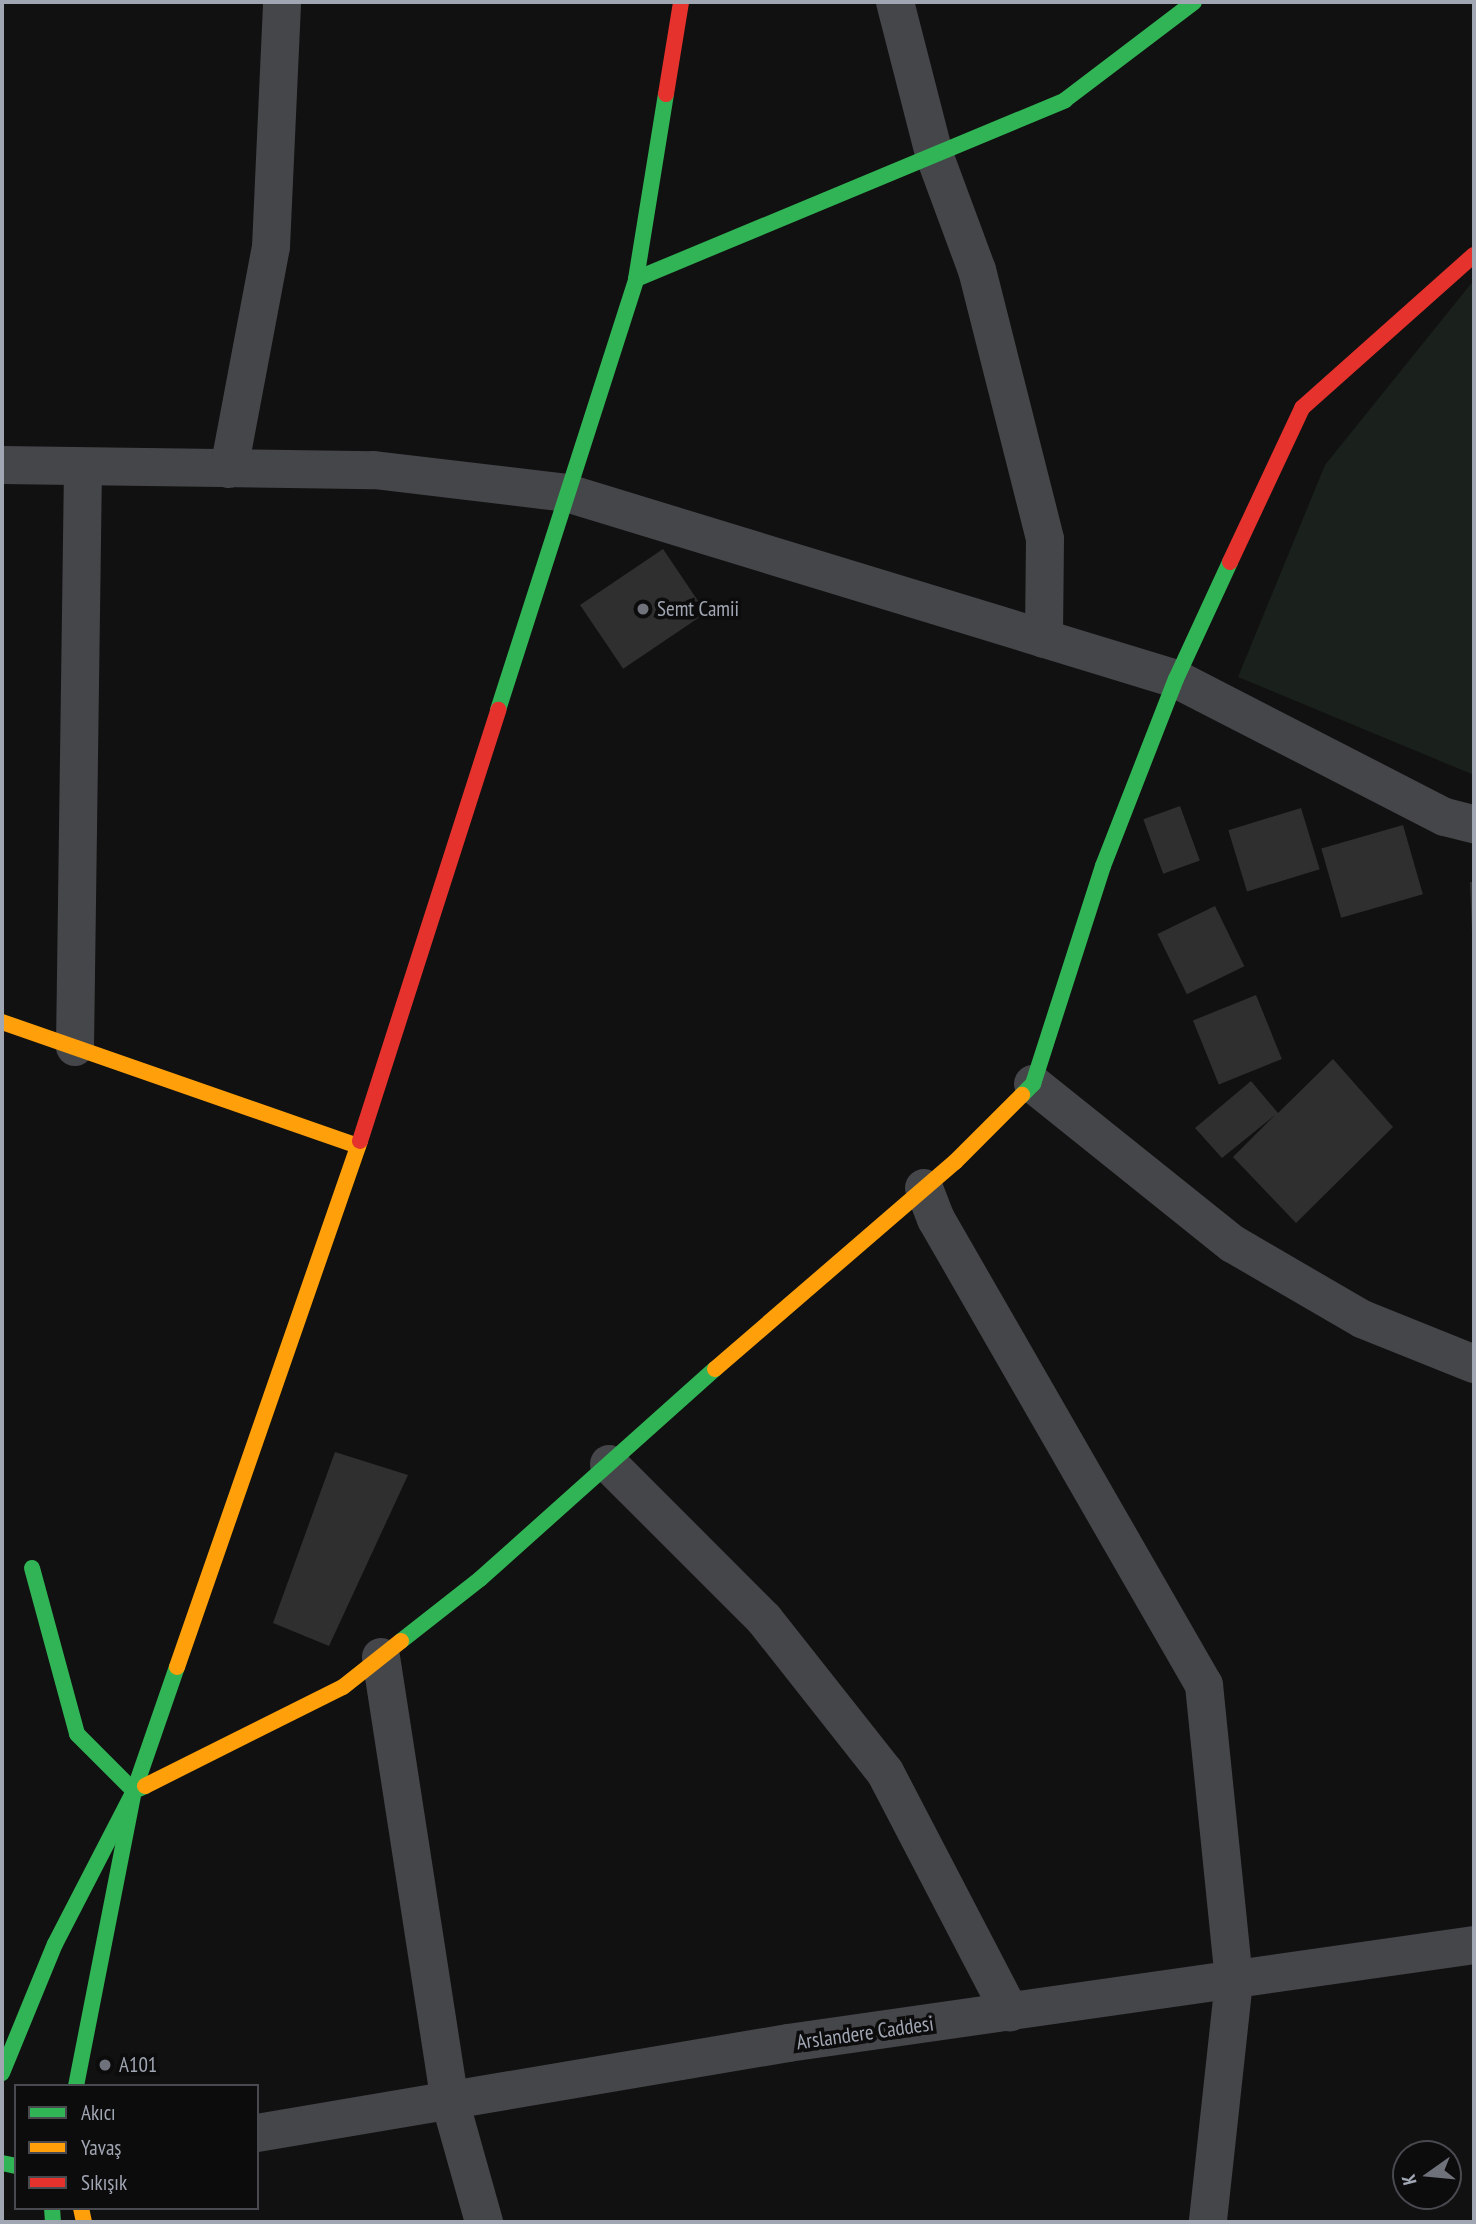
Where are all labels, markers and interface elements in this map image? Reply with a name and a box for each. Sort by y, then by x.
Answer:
place label: Semt Camii [657,596,739,622]
marker: Semt Camii [635,601,651,617]
street label: Arslandere Caddesi [795,2011,935,2055]
place label: A101 [119,2052,157,2078]
marker: A101 [97,2057,113,2073]
legend [14,2084,259,2210]
text: Akıcı [81,2099,116,2126]
text: Yavaş [81,2134,121,2161]
north arrow [1392,2140,1462,2210]
text: Sıkışık [81,2169,127,2196]
text: K [1396,2172,1422,2188]

